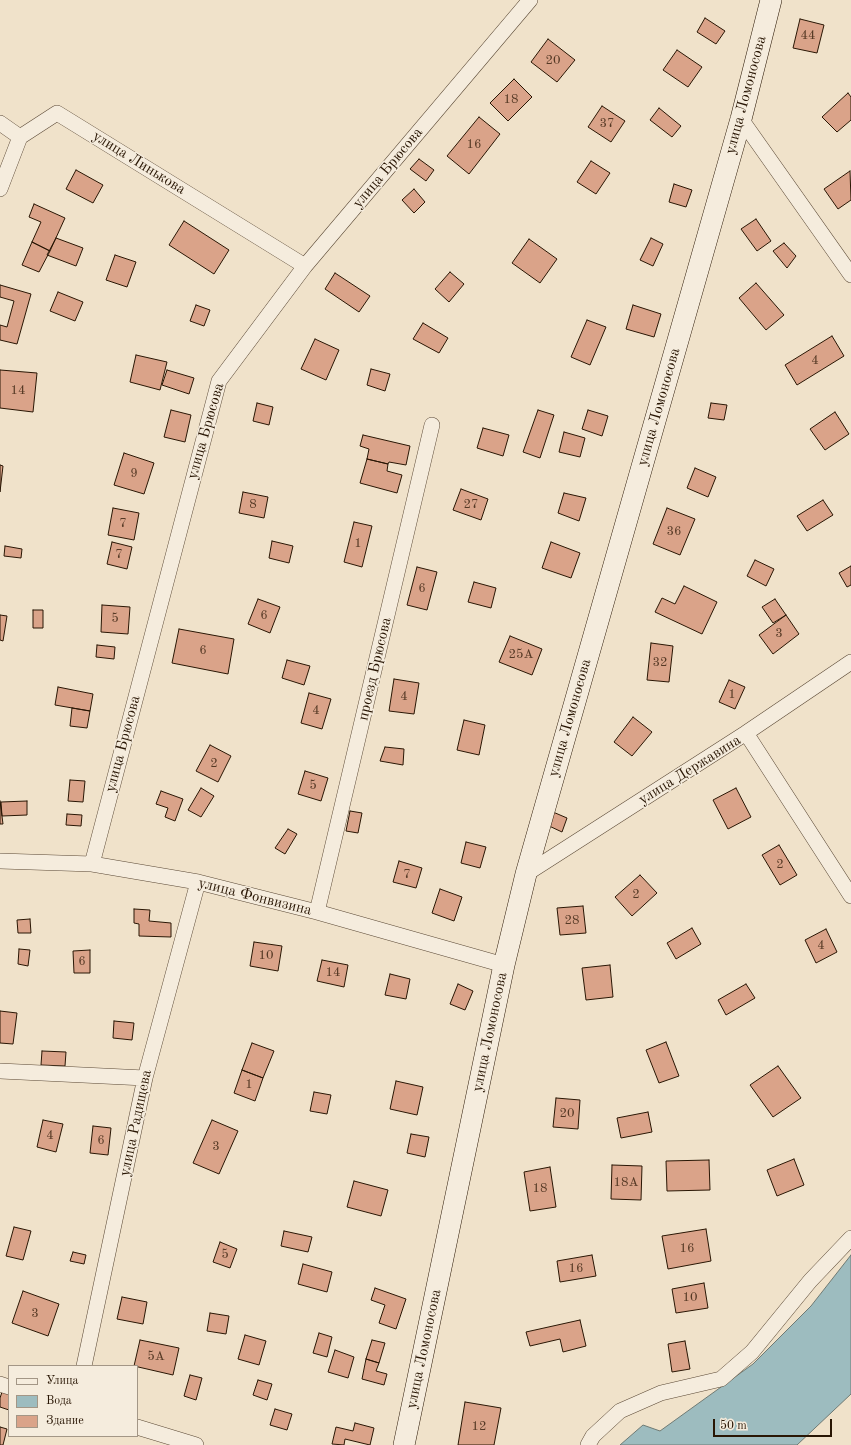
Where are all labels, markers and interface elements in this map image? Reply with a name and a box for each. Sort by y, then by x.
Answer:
house number: 44 [800,28,816,44]
street label: улица Ломоносова [722,34,770,156]
house number: 20 [545,53,561,69]
house number: 18 [503,92,519,108]
house number: 37 [599,116,615,132]
street label: улица Брюсова [349,124,427,212]
street label: улица Линькова [89,127,189,199]
house number: 16 [466,137,482,153]
street label: улица Ломоносова [634,346,684,468]
house number: 4 [811,353,819,369]
street label: улица Брюсова [184,381,228,481]
house number: 14 [10,383,26,399]
house number: 9 [130,466,138,482]
house number: 8 [249,497,257,513]
house number: 27 [463,497,479,513]
house number: 7 [119,516,127,532]
house number: 36 [666,524,682,540]
house number: 1 [354,536,362,552]
house number: 7 [115,547,123,563]
house number: 6 [418,581,426,597]
house number: 6 [260,608,268,624]
house number: 5 [111,611,119,627]
street label: проезд Брюсова [354,616,396,722]
house number: 3 [775,626,783,642]
house number: 6 [199,643,207,659]
house number: 25А [508,647,534,663]
house number: 32 [652,655,668,671]
street label: улица Ломоносова [545,657,595,779]
house number: 1 [728,687,736,703]
house number: 4 [400,689,408,705]
street label: улица Брюсова [101,694,145,794]
house number: 4 [312,703,320,719]
street label: улица Державина [635,731,745,809]
house number: 2 [210,756,218,772]
house number: 5 [309,778,317,794]
house number: 2 [776,857,784,873]
house number: 7 [403,867,411,883]
street label: улица Фонвизина [196,874,314,920]
house number: 2 [632,887,640,903]
house number: 28 [564,913,580,929]
house number: 4 [817,938,825,954]
house number: 10 [258,948,274,964]
house number: 6 [78,954,86,970]
house number: 14 [325,965,341,981]
street label: улица Ломоносова [469,970,511,1094]
street label: улица Радищева [116,1068,156,1178]
house number: 1 [245,1077,253,1093]
house number: 20 [559,1106,575,1122]
house number: 4 [46,1128,54,1144]
house number: 6 [97,1133,105,1149]
house number: 3 [212,1139,220,1155]
house number: 18А [613,1175,639,1191]
house number: 18 [532,1181,548,1197]
house number: 16 [679,1241,695,1257]
house number: 5 [221,1247,229,1263]
house number: 16 [568,1261,584,1277]
street label: улица Ломоносова [403,1287,445,1411]
house number: 10 [682,1290,698,1306]
house number: 3 [31,1306,39,1322]
house number: 5А [147,1349,165,1365]
legend [8,1365,138,1437]
text: Улица [46,1375,79,1387]
text: Вода [46,1395,72,1407]
scale bar [715,1411,834,1437]
text: Здание [46,1415,84,1427]
house number: 12 [471,1419,487,1435]
text: 50 m [720,1420,747,1432]

